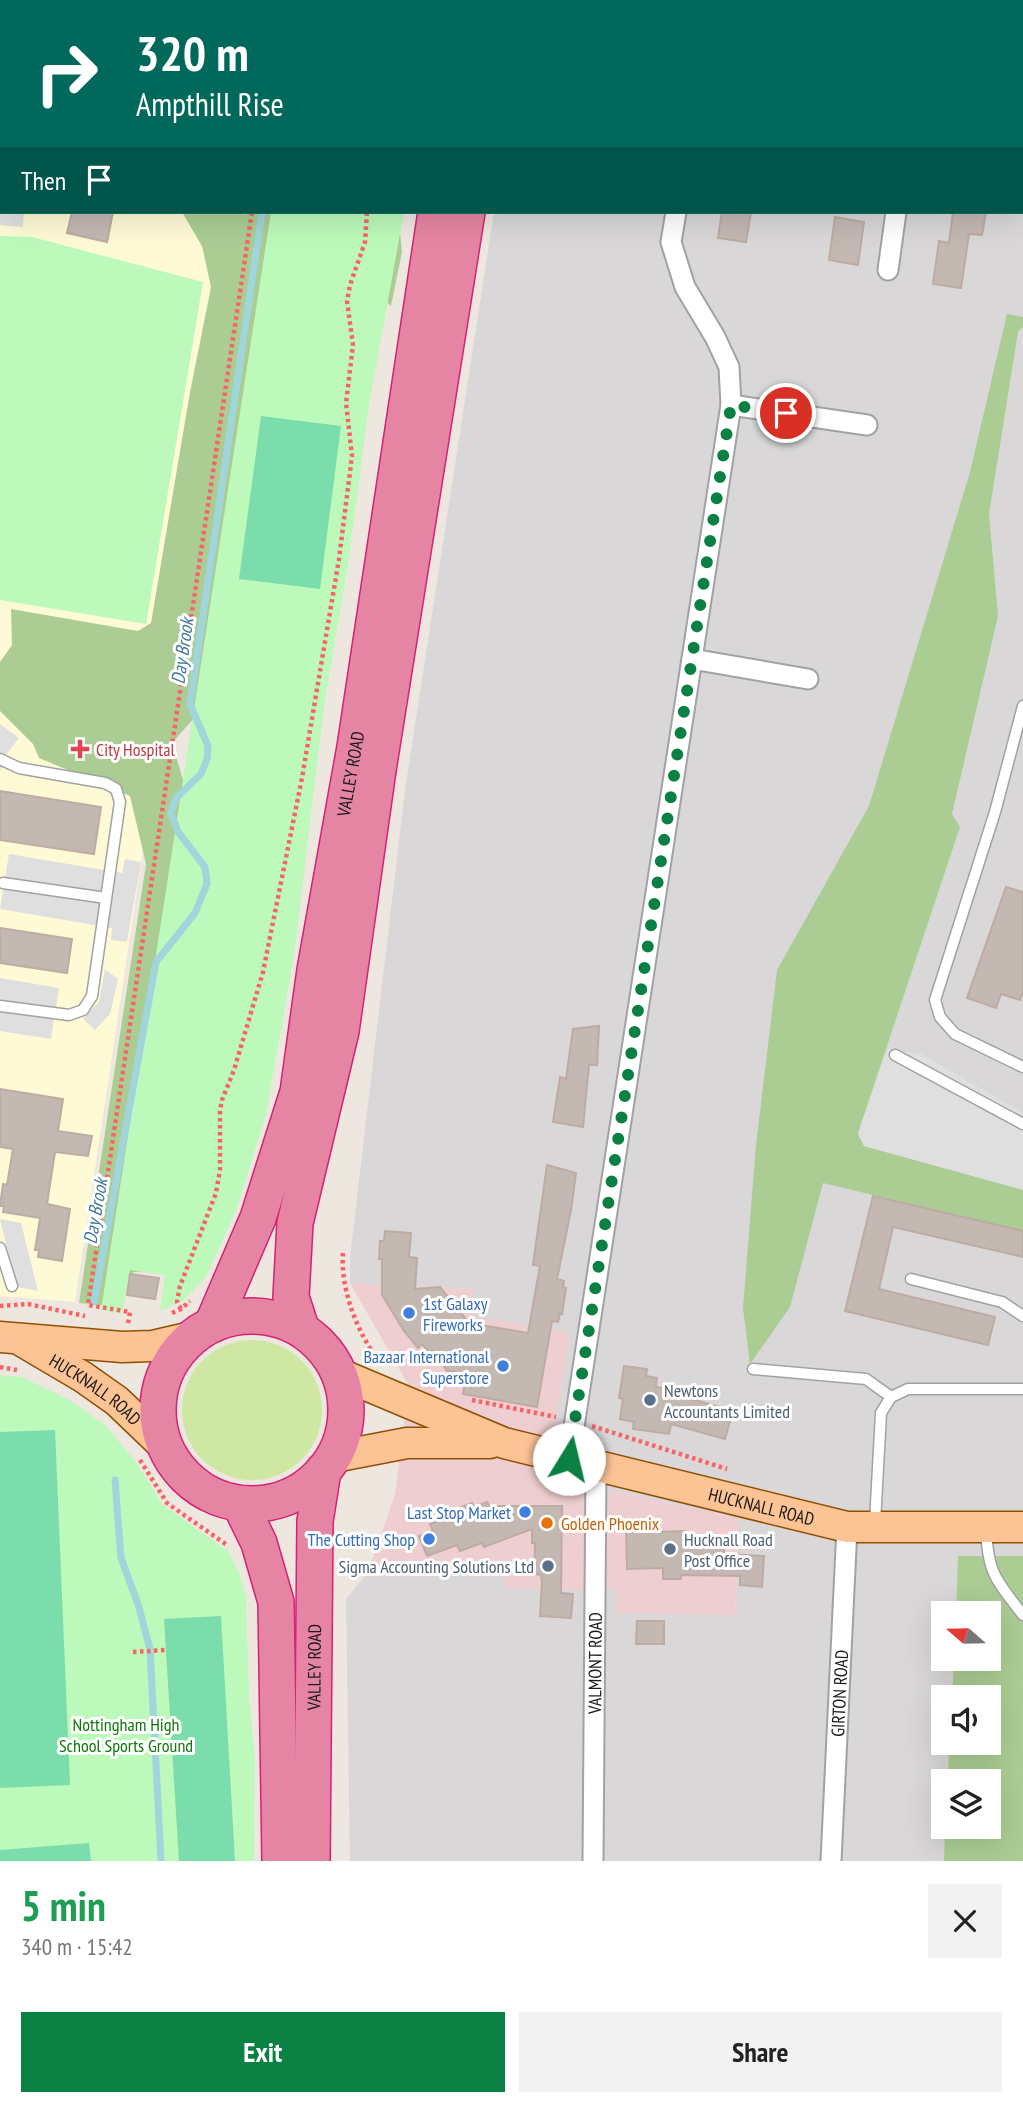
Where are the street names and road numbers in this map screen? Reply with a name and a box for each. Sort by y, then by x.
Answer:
street label: VALLEY ROAD [331,730,369,819]
street label: HUCKNALL ROAD [45,1348,146,1430]
street label: HUCKNALL ROAD [706,1482,817,1530]
street label: VALMONT ROAD [583,1612,606,1715]
street label: VALLEY ROAD [302,1624,326,1711]
street label: GIRTON ROAD [825,1649,853,1737]

